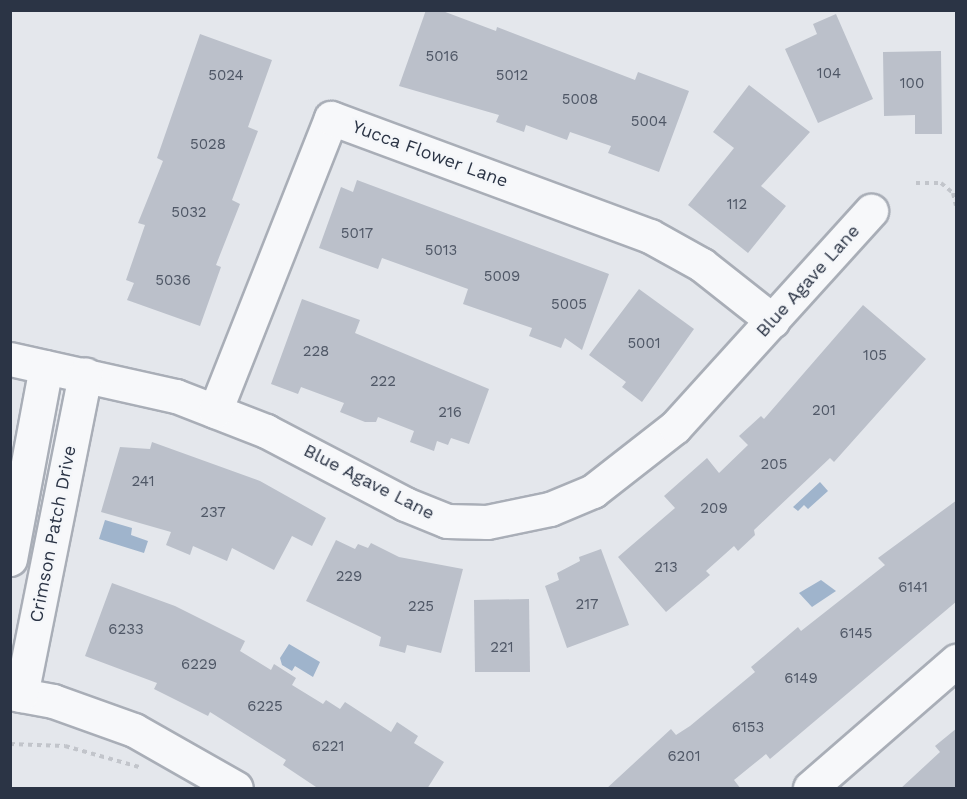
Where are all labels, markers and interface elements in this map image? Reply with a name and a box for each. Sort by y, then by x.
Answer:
house number: 5016 [425,48,459,66]
house number: 104 [817,65,841,83]
house number: 5024 [208,67,244,85]
house number: 5012 [496,67,528,85]
house number: 100 [900,75,924,93]
house number: 5008 [562,91,598,109]
house number: 5004 [631,113,667,131]
street label: Yucca Flower Lane [349,116,511,192]
house number: 5028 [190,136,226,154]
house number: 112 [727,196,747,214]
house number: 5032 [171,204,207,222]
street label: Blue Agave Lane [752,220,864,342]
house number: 5017 [341,225,373,243]
house number: 5013 [425,242,457,260]
house number: 5009 [484,268,520,286]
house number: 5036 [155,272,191,290]
house number: 5005 [551,296,587,314]
house number: 5001 [627,335,661,353]
house number: 228 [303,343,329,361]
house number: 105 [863,347,887,365]
house number: 222 [370,373,396,391]
house number: 201 [812,402,836,420]
house number: 216 [438,404,462,422]
street label: Blue Agave Lane [300,440,438,524]
street label: Crimson Patch Drive [25,444,81,624]
house number: 205 [761,456,787,474]
house number: 241 [131,473,155,491]
house number: 209 [700,500,728,518]
house number: 237 [200,504,226,522]
house number: 213 [654,559,678,577]
house number: 229 [336,568,362,586]
house number: 6141 [898,579,928,597]
house number: 217 [575,596,599,614]
house number: 225 [408,598,434,616]
house number: 6233 [108,621,144,639]
house number: 6145 [840,625,872,643]
house number: 221 [490,639,514,657]
house number: 6229 [181,656,217,674]
house number: 6149 [784,670,818,688]
house number: 6225 [247,698,283,716]
house number: 6153 [732,719,764,737]
house number: 6221 [312,738,344,756]
house number: 6201 [667,748,701,766]

